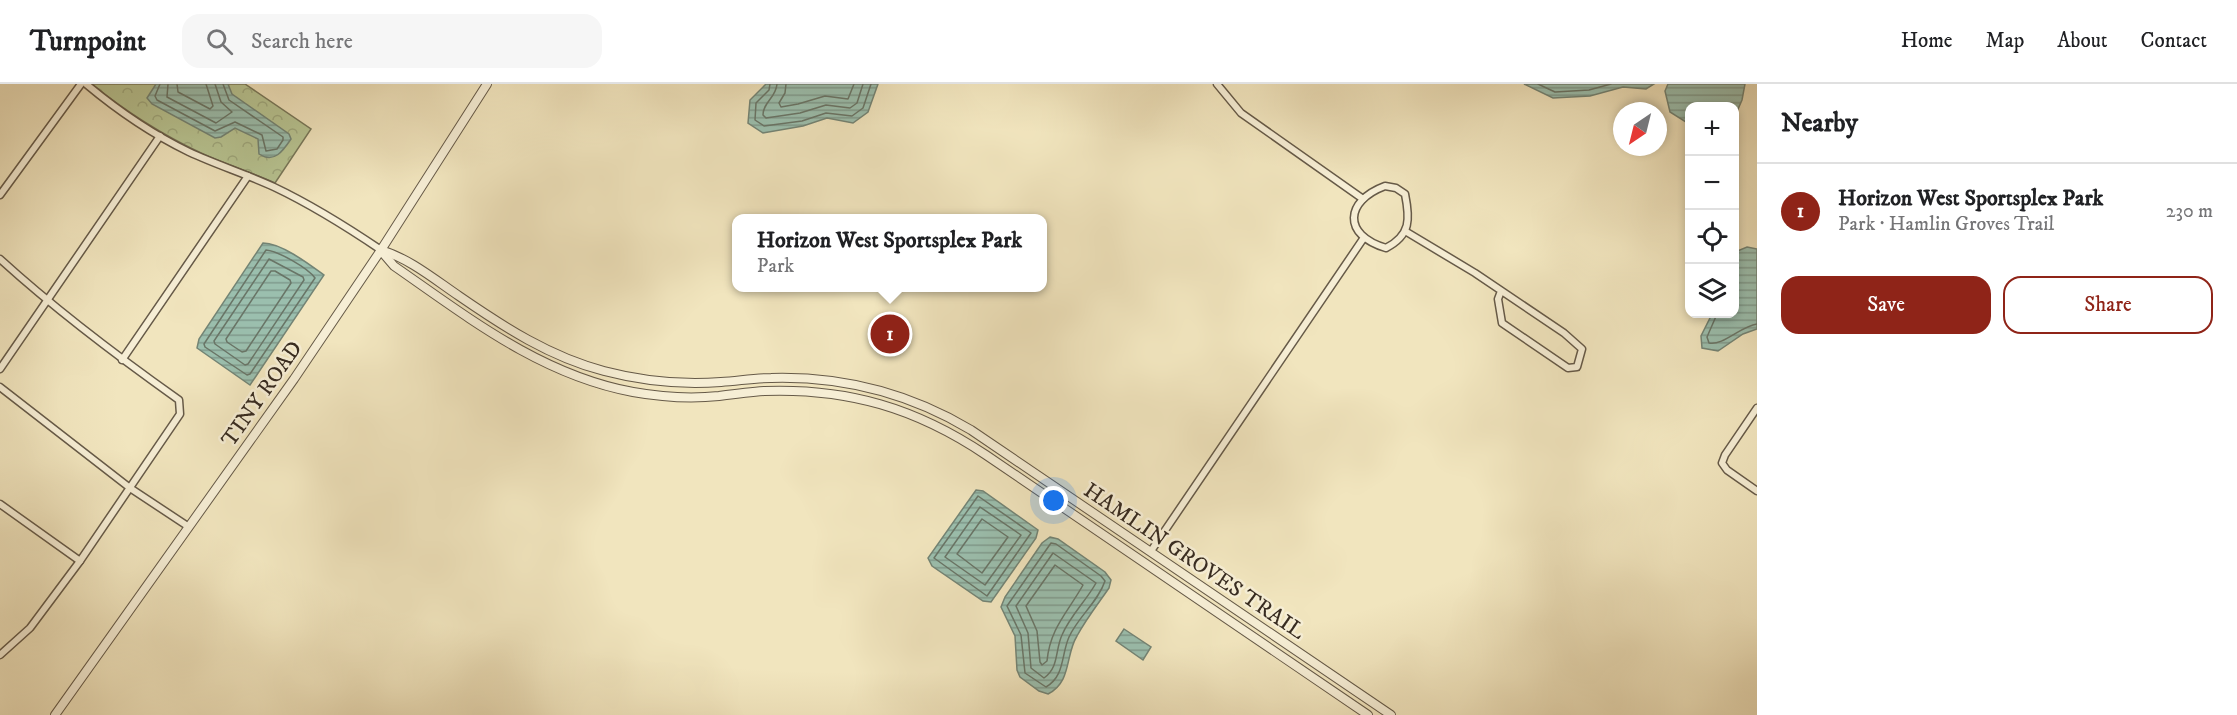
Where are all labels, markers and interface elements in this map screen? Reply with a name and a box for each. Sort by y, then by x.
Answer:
search box [182,14,602,68]
text: Turnpoint [30,24,146,59]
icon: search [203,25,236,58]
text: Search here [251,28,353,55]
text: Home [1901,28,1953,54]
text: Map [1986,28,2024,54]
text: About [2057,28,2108,54]
text: Contact [2141,28,2207,54]
north arrow [1613,102,1667,156]
map controls [1685,102,1739,318]
button: + [1685,102,1739,156]
text: Nearby [1781,107,1858,140]
button: − [1685,156,1739,210]
text: Horizon West Sportsplex Park [1838,185,2103,212]
text: 1 [1797,199,1804,224]
text: 230 m [2166,199,2213,224]
button: locate [1685,210,1739,264]
text: Park · Hamlin Groves Trail [1838,212,2054,237]
popup [732,214,1047,292]
text: Horizon West Sportsplex Park [757,227,1022,254]
text: Park [757,254,794,279]
button: layers [1685,264,1739,318]
button: Save [1781,276,1991,334]
button: Share [2003,276,2213,334]
pin: 1 [870,312,910,356]
street label: TINY ROAD [216,336,309,452]
street label: HAMLIN GROVES TRAIL [1078,477,1310,646]
your location [1039,486,1068,515]

